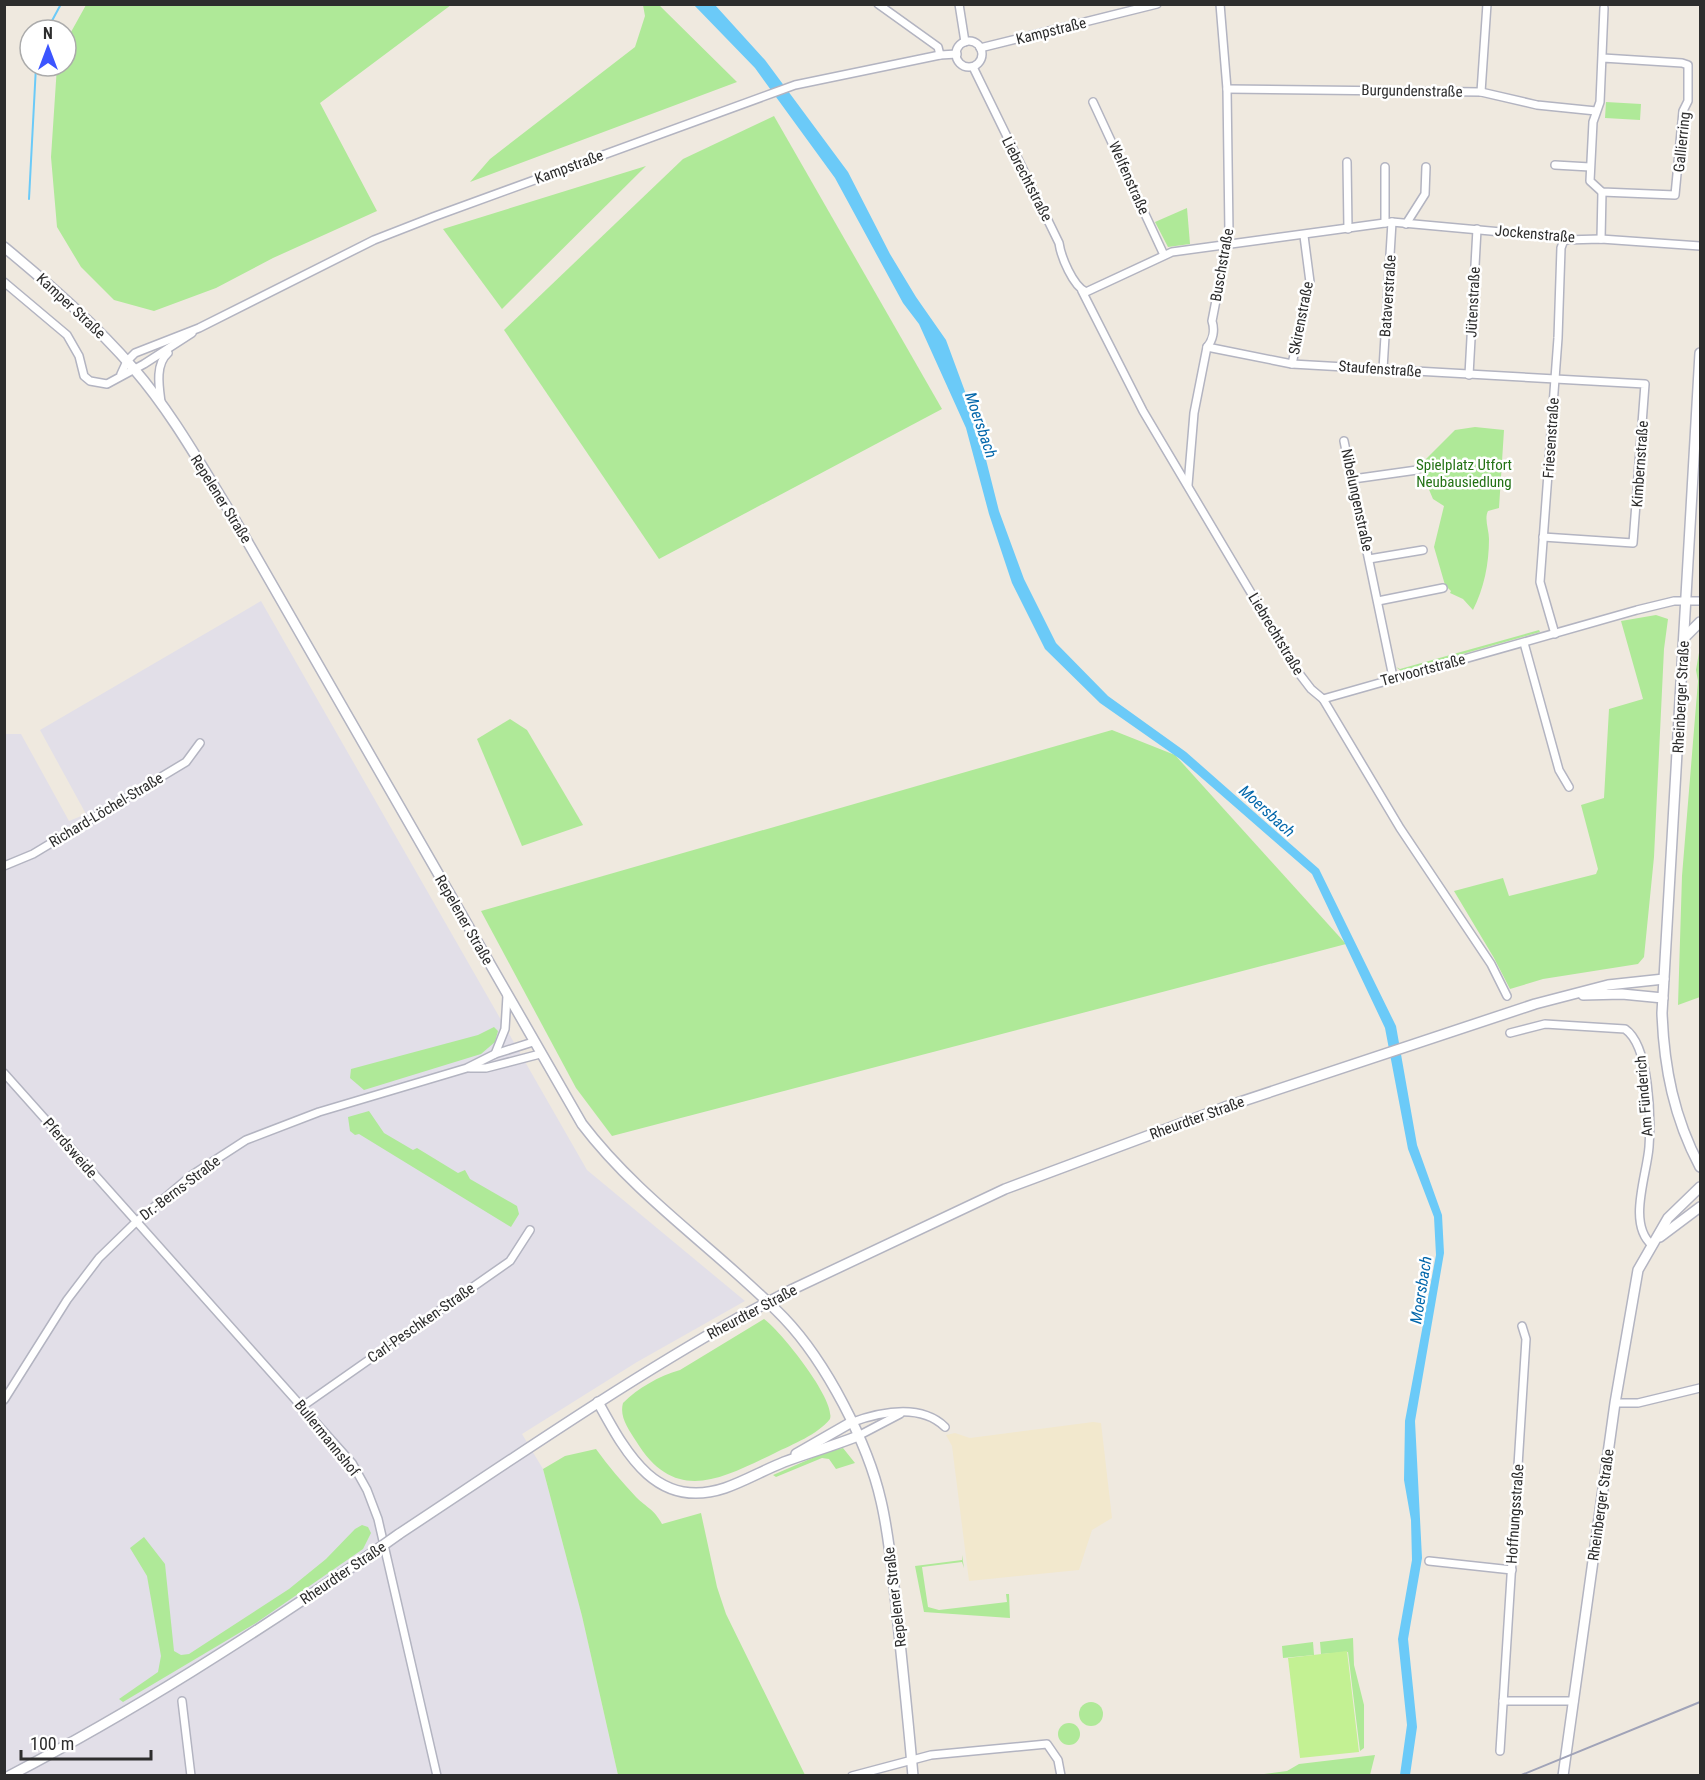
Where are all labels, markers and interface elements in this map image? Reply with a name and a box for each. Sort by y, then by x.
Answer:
street label: Kampstraße [1014,14,1088,48]
north arrow [18,18,78,78]
text: N [43,24,53,43]
street label: Burgundenstraße [1361,81,1463,101]
street label: Gallierring [1670,111,1694,173]
street label: Liebrechtstraße [998,134,1056,224]
street label: Welfenstraße [1105,139,1153,217]
street label: Kampstraße [532,146,606,188]
street label: Jockenstraße [1494,222,1576,246]
street label: Buschstraße [1207,227,1237,303]
street label: Bataverstraße [1376,254,1400,338]
street label: Jütenstraße [1462,266,1484,338]
street label: Kamper Straße [33,270,109,342]
street label: Skirenstraße [1285,280,1317,356]
street label: Staufenstraße [1338,357,1422,381]
water label: Moersbach [961,390,1001,460]
street label: Friesenstraße [1539,397,1563,479]
street label: Kimbernstraße [1628,420,1652,508]
street label: Nibelungenstraße [1337,447,1377,553]
street label: Repelener Straße [187,452,255,546]
park label: Spielplatz Utfort Neubausiedlung [1416,456,1512,491]
street label: Liebrechtstraße [1244,590,1308,678]
street label: Rheinberger Straße [1669,640,1693,754]
street label: Tervoortstraße [1379,650,1467,690]
street label: Richard-Löchel-Straße [46,769,166,851]
water label: Moersbach [1235,781,1299,841]
street label: Repelener Straße [431,872,497,968]
street label: Am Fünderich [1631,1055,1657,1137]
street label: Rheurdter Straße [1147,1093,1247,1143]
street label: Pferdsweide [39,1114,101,1182]
street label: Dr.-Berns-Straße [136,1152,224,1224]
water label: Moersbach [1406,1255,1436,1325]
street label: Carl-Peschken-Straße [364,1279,478,1367]
street label: Rheurdter Straße [704,1281,800,1343]
street label: Bullermannshof [291,1396,364,1480]
street label: Rheinberger Straße [1584,1448,1618,1562]
street label: Hoffnungsstraße [1503,1464,1527,1564]
street label: Rheurdter Straße [297,1538,389,1608]
street label: Repelener Straße [880,1546,910,1648]
scale bar [21,1723,152,1761]
text: 100 m [30,1733,74,1754]

